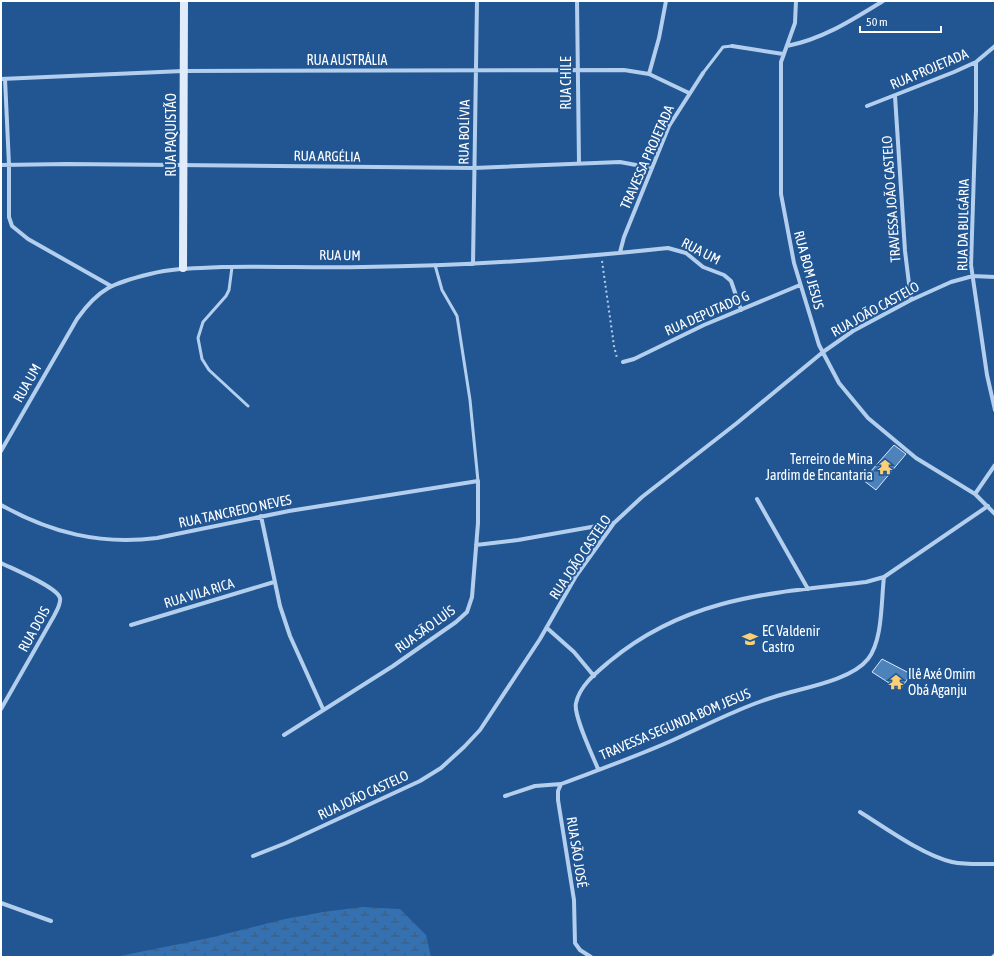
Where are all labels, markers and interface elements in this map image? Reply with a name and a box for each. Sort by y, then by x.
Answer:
scale bar [860,8,941,34]
text: 50 m [866,15,888,29]
street label: RUA PROJETADA [888,45,971,93]
street label: RUA AUSTRÁLIA [307,52,388,68]
street label: RUA CHILE [558,56,574,110]
street label: RUA PAQUISTÃO [163,93,179,177]
street label: RUA BOLÍVIA [455,99,473,165]
street label: TRAVESSA PROJETADA [617,102,677,211]
street label: TRAVESSA JOÃO CASTELO [879,135,903,263]
street label: RUA ARGÉLIA [293,147,361,165]
street label: RUA DA BULGÁRIA [954,179,972,271]
street label: RUA BOM JESUS [791,229,827,311]
street label: RUA UM [679,234,723,268]
street label: RUA UM [319,247,361,263]
street label: RUA JOÃO CASTELO [828,278,922,340]
street label: RUA DEPUTADO G [662,287,752,339]
street label: RUA UM [10,361,44,405]
place label: Terreiro de Mina Jardim de Encantaria [765,451,873,483]
temple icon: Terreiro de Mina Jardim de Encantaria [876,458,894,476]
street label: RUA TANCREDO NEVES [177,491,293,531]
street label: RUA JOÃO CASTELO [546,512,614,602]
street label: RUA VILA RICA [162,575,236,611]
street label: RUA SÃO LUÍS [392,602,458,656]
street label: RUA DOIS [15,603,53,655]
place label: EC Valdenir Castro [762,623,821,655]
school or university icon: EC Valdenir Castro [741,630,759,648]
place label: Ilê Axé Omim Obá Aganju [908,666,976,698]
temple icon: Ilê Axé Omim Obá Aganju [887,673,905,691]
street label: TRAVESSA SEGUNDA BOM JESUS [597,685,753,763]
street label: RUA JOÃO CASTELO [315,767,411,823]
street label: RUA SÃO JOSÉ [564,816,590,889]

